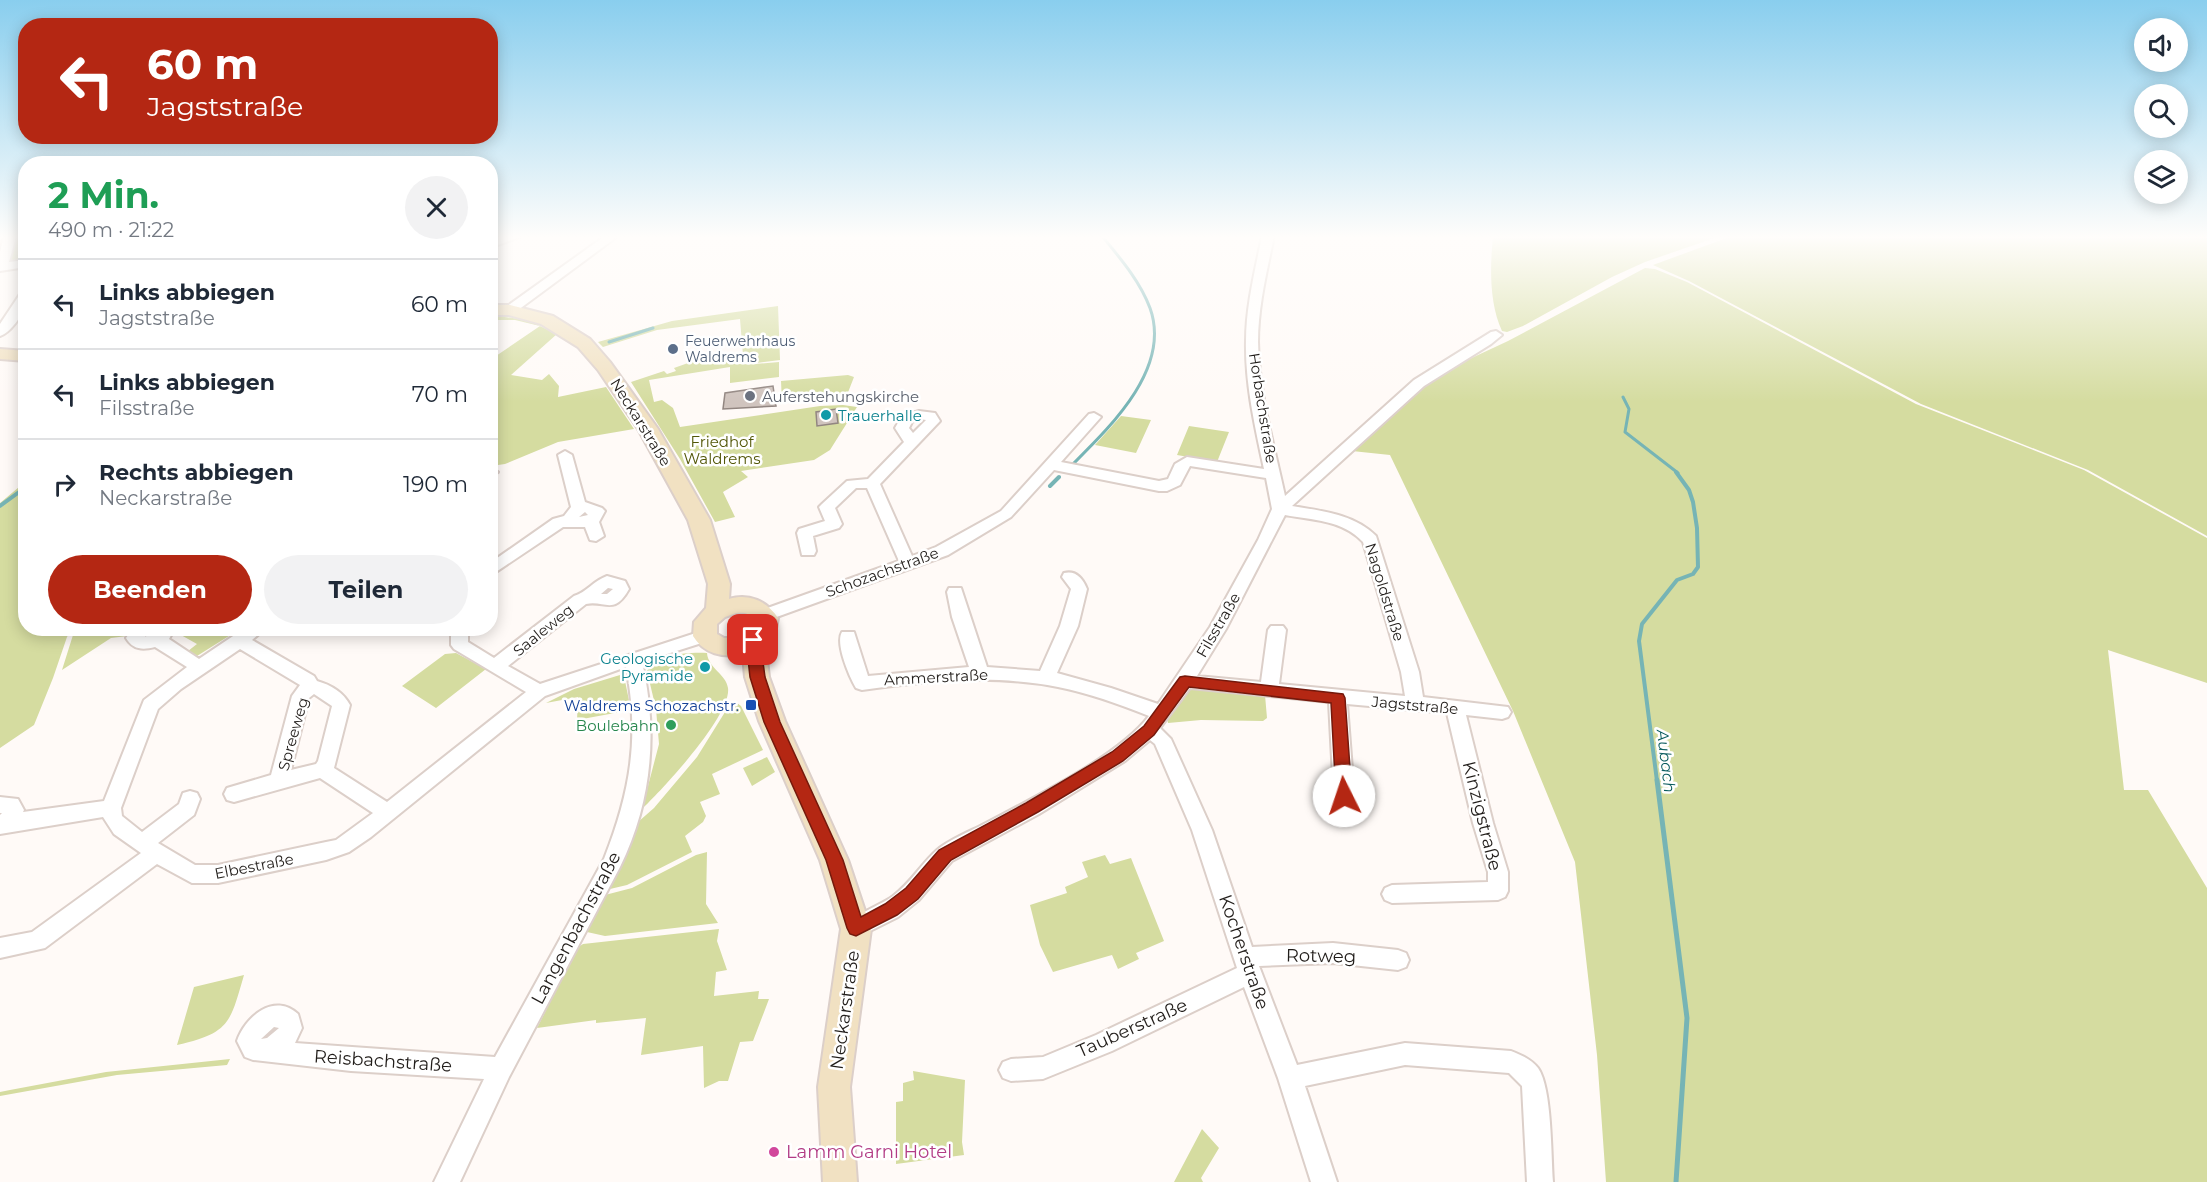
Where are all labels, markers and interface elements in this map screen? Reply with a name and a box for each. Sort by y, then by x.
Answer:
map controls [2134,18,2188,204]
button: sound [2134,18,2188,72]
text: 60 m [147,38,258,90]
icon: left [48,42,126,120]
button: search [2134,84,2188,138]
text: Jagststraße [147,90,303,123]
button: layers [2134,150,2188,204]
text: 2 Min. [48,173,159,217]
button: close [405,176,468,239]
text: 490 m · 21:22 [48,218,174,242]
text: Links abbiegen [99,279,275,306]
icon: left [48,288,81,321]
text: 60 m [411,291,468,318]
text: Jagststraße [99,306,215,330]
place label: Feuerwehrhaus Waldrems [685,332,795,366]
marker: Feuerwehrhaus Waldrems [666,342,680,356]
street label: Horbachstraße [1245,351,1281,465]
text: Links abbiegen [99,369,275,396]
street label: Neckarstraße [606,375,676,469]
icon: left [48,378,81,411]
text: 70 m [412,381,468,408]
place label: Auferstehungskirche [762,387,919,406]
marker: Auferstehungskirche [743,389,757,403]
text: Filsstraße [99,396,195,420]
place label: Trauerhalle [838,406,922,425]
marker: Trauerhalle [819,408,833,422]
park label: Friedhof Waldrems [683,432,761,468]
text: Rechts abbiegen [99,459,294,486]
icon: right [48,468,81,501]
text: 190 m [403,471,468,498]
text: Neckarstraße [99,486,232,510]
street label: Nagoldstraße [1361,541,1409,643]
street label: Schozachstraße [823,543,941,601]
button: Beenden [48,555,252,624]
button: Teilen [264,555,468,624]
street label: Filsstraße [1192,589,1244,661]
street label: Saaleweg [509,600,577,660]
pin [727,614,778,665]
icon: arrive [736,623,769,656]
place label: Geologische Pyramide [600,649,693,685]
marker: Geologische Pyramide [698,660,712,674]
street label: Ammerstraße [883,665,989,689]
street label: Jagststraße [1370,692,1459,718]
street label: Spreeweg [273,695,313,773]
place label: Waldrems Schozachstr. [564,696,739,715]
marker: Waldrems Schozachstr. [744,698,758,712]
place label: Boulebahn [576,716,659,735]
marker: Boulebahn [664,718,678,732]
water label: Aubach [1653,727,1679,794]
street label: Kinzigstraße [1458,759,1506,873]
position arrow [1312,764,1376,828]
street label: Langenbachstraße [526,848,626,1008]
street label: Elbestraße [213,849,295,883]
street label: Kocherstraße [1214,892,1274,1012]
street label: Rotweg [1286,944,1356,968]
street label: Neckarstraße [826,949,864,1071]
street label: Tauberstraße [1073,994,1191,1062]
street label: Reisbachstraße [313,1045,453,1077]
place label: Lamm Garni Hotel [786,1141,952,1163]
marker: Lamm Garni Hotel [767,1145,781,1159]

